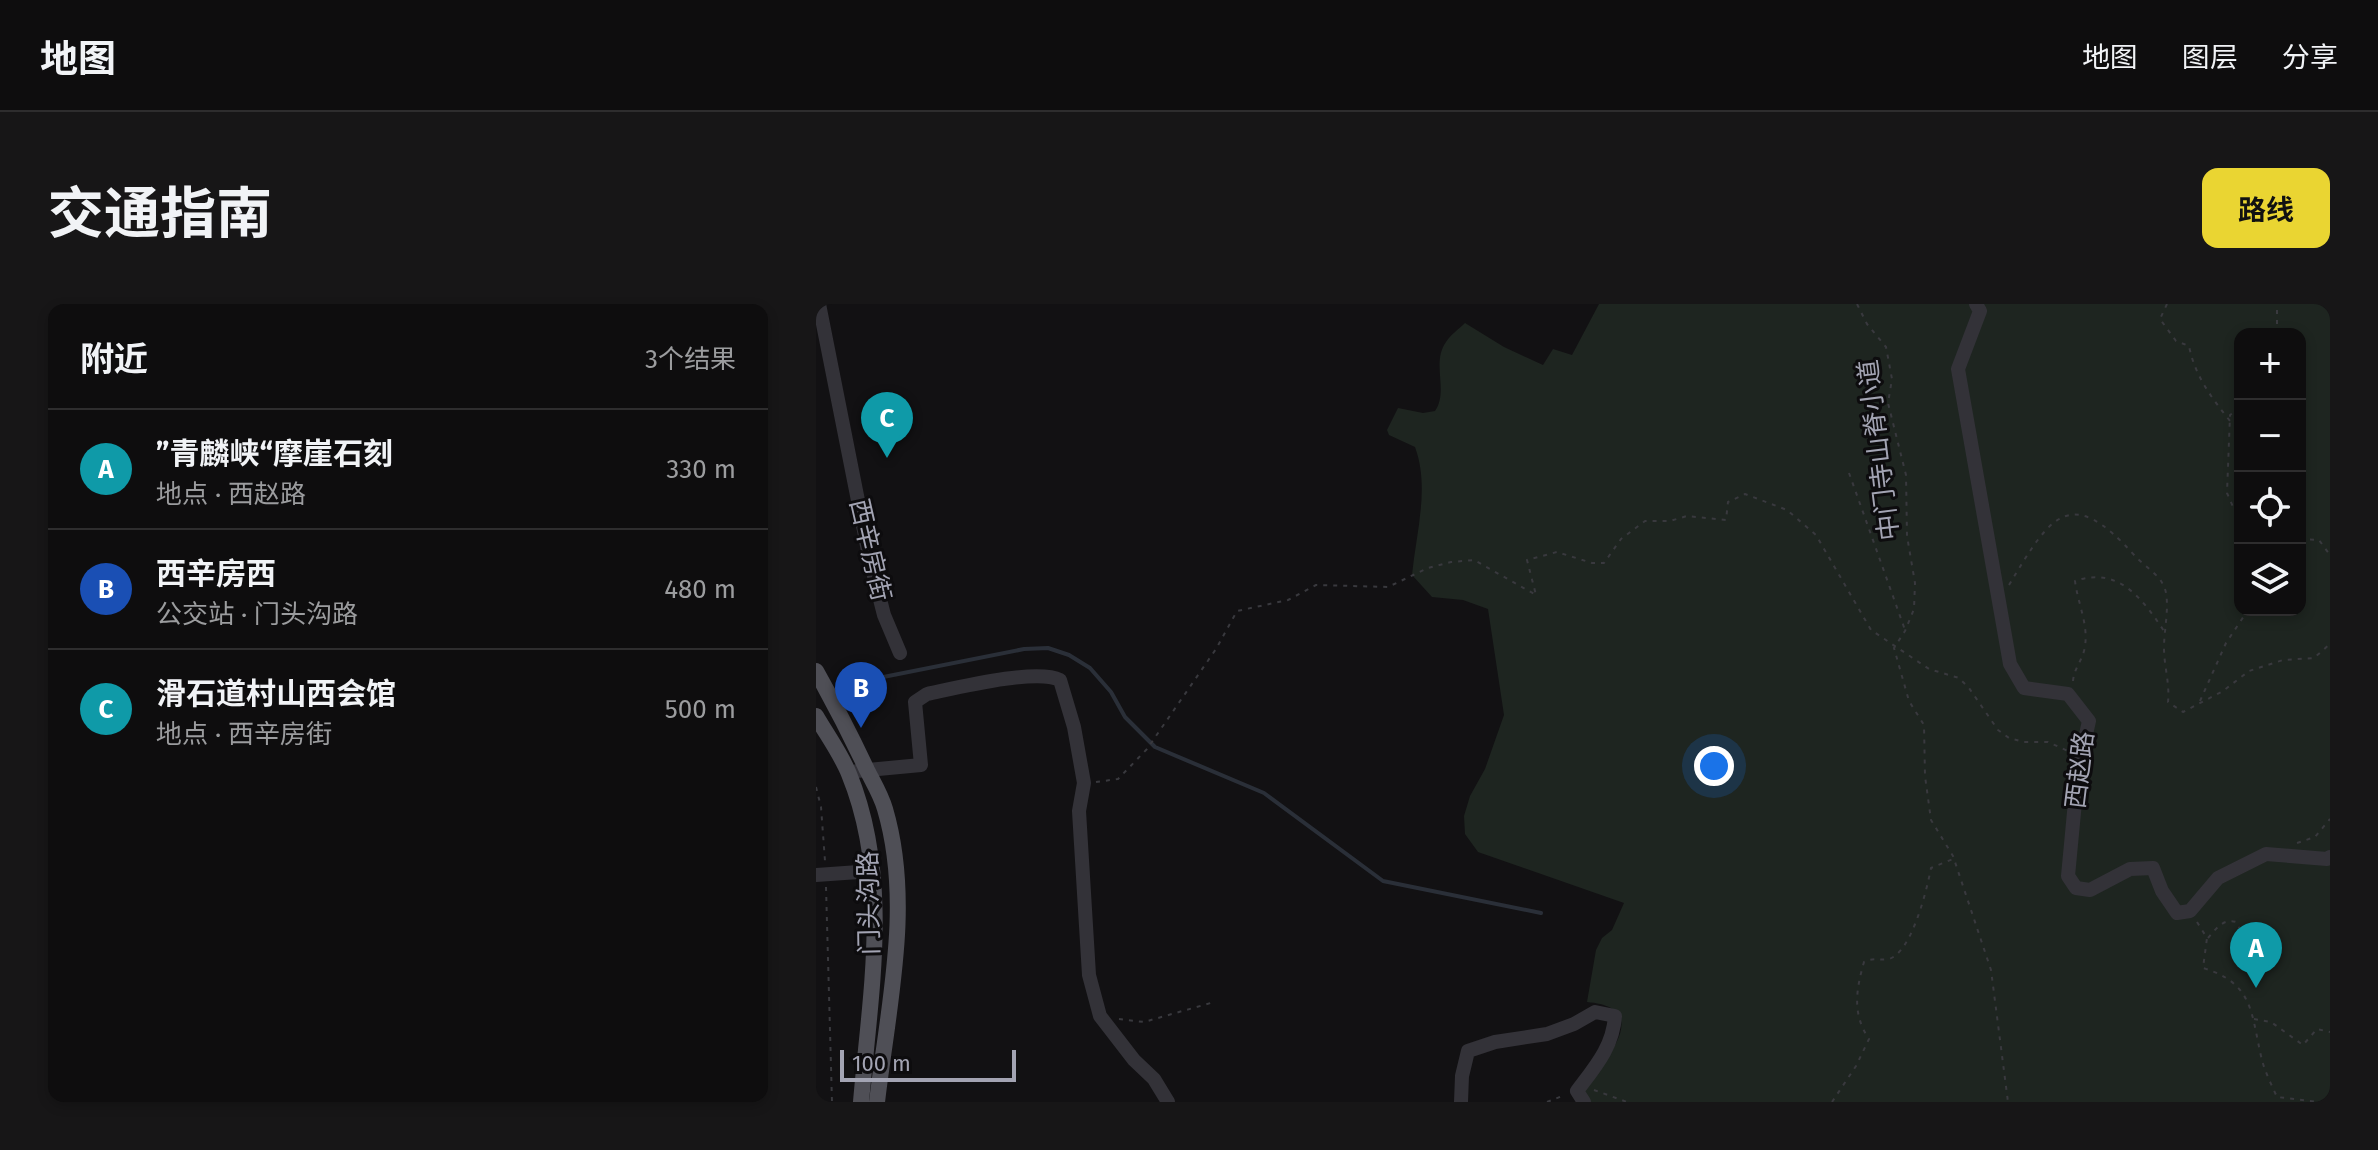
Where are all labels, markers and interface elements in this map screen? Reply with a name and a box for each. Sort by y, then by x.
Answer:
text: 地图 [40,36,116,82]
text: 地图 [2082,41,2138,74]
text: 图层 [2182,41,2238,74]
text: 分享 [2282,41,2338,74]
button: 路线 [2202,168,2330,248]
text: 交通指南 [48,181,272,248]
map controls [2234,328,2306,616]
button: + [2234,328,2306,400]
text: 附近 [80,339,148,380]
text: 3个结果 [645,344,736,375]
street label: 中门寺山脊小道 [1853,358,1905,542]
pin: C [861,392,913,458]
button: − [2234,400,2306,472]
text: ”青麟峡“摩崖石刻 [156,436,393,472]
text: A [98,454,114,485]
text: 330 m [666,454,736,485]
button: locate [2234,472,2306,544]
text: 地点 · 西赵路 [156,479,306,510]
street label: 西辛房街 [843,496,897,604]
button: layers [2234,544,2306,616]
text: 西辛房西 [156,556,276,592]
text: B [98,574,114,605]
text: 480 m [664,574,736,605]
text: 公交站 · 门头沟路 [156,599,358,630]
pin: B [835,662,887,728]
text: 滑石道村山西会馆 [156,676,396,712]
text: C [99,694,113,725]
text: 500 m [665,694,736,725]
text: 地点 · 西辛房街 [156,719,332,750]
street label: 西赵路 [2060,729,2100,811]
your location [1694,746,1734,786]
street label: 门头沟路 [853,851,885,955]
pin: A [2230,922,2282,988]
scale bar [840,1046,1016,1082]
text: 100 m [852,1050,911,1077]

